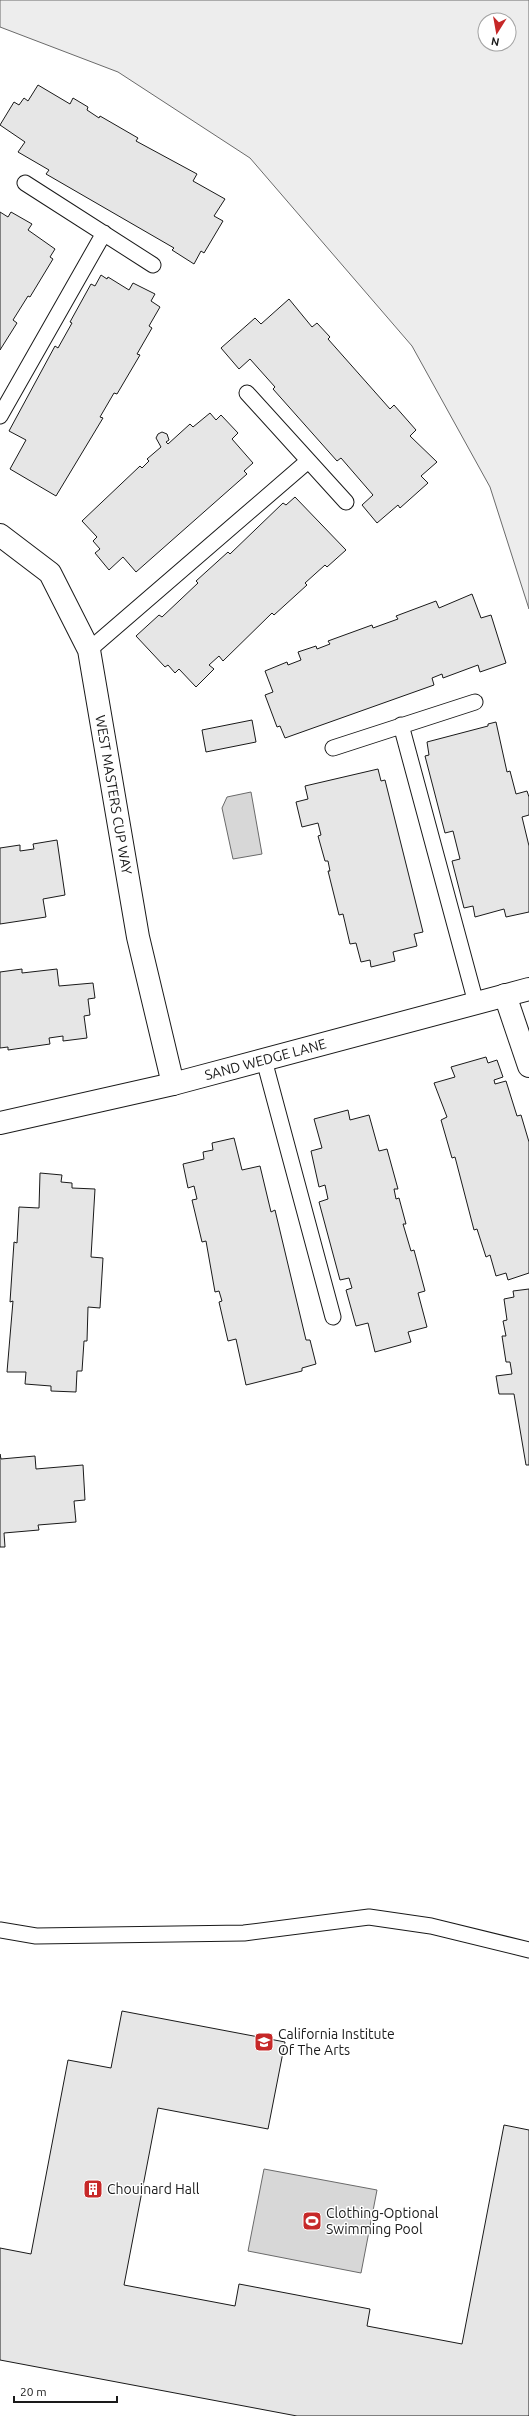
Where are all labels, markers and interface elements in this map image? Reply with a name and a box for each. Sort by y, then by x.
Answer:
north arrow [477,12,517,52]
text: N [490,35,500,48]
street label: WEST MASTERS CUP WAY [92,714,135,876]
street label: SAND WEDGE LANE [203,1035,328,1083]
place label: California Institute Of The Arts [278,2026,395,2058]
school or university icon: California Institute Of The Arts [253,2031,275,2053]
building icon: Chouinard Hall [82,2178,104,2200]
place label: Chouinard Hall [107,2181,200,2197]
place label: Clothing-Optional Swimming Pool [326,2205,439,2237]
sports icon: Clothing-Optional Swimming Pool [301,2210,323,2232]
scale bar [14,2378,117,2404]
text: 20 m [20,2385,47,2398]

